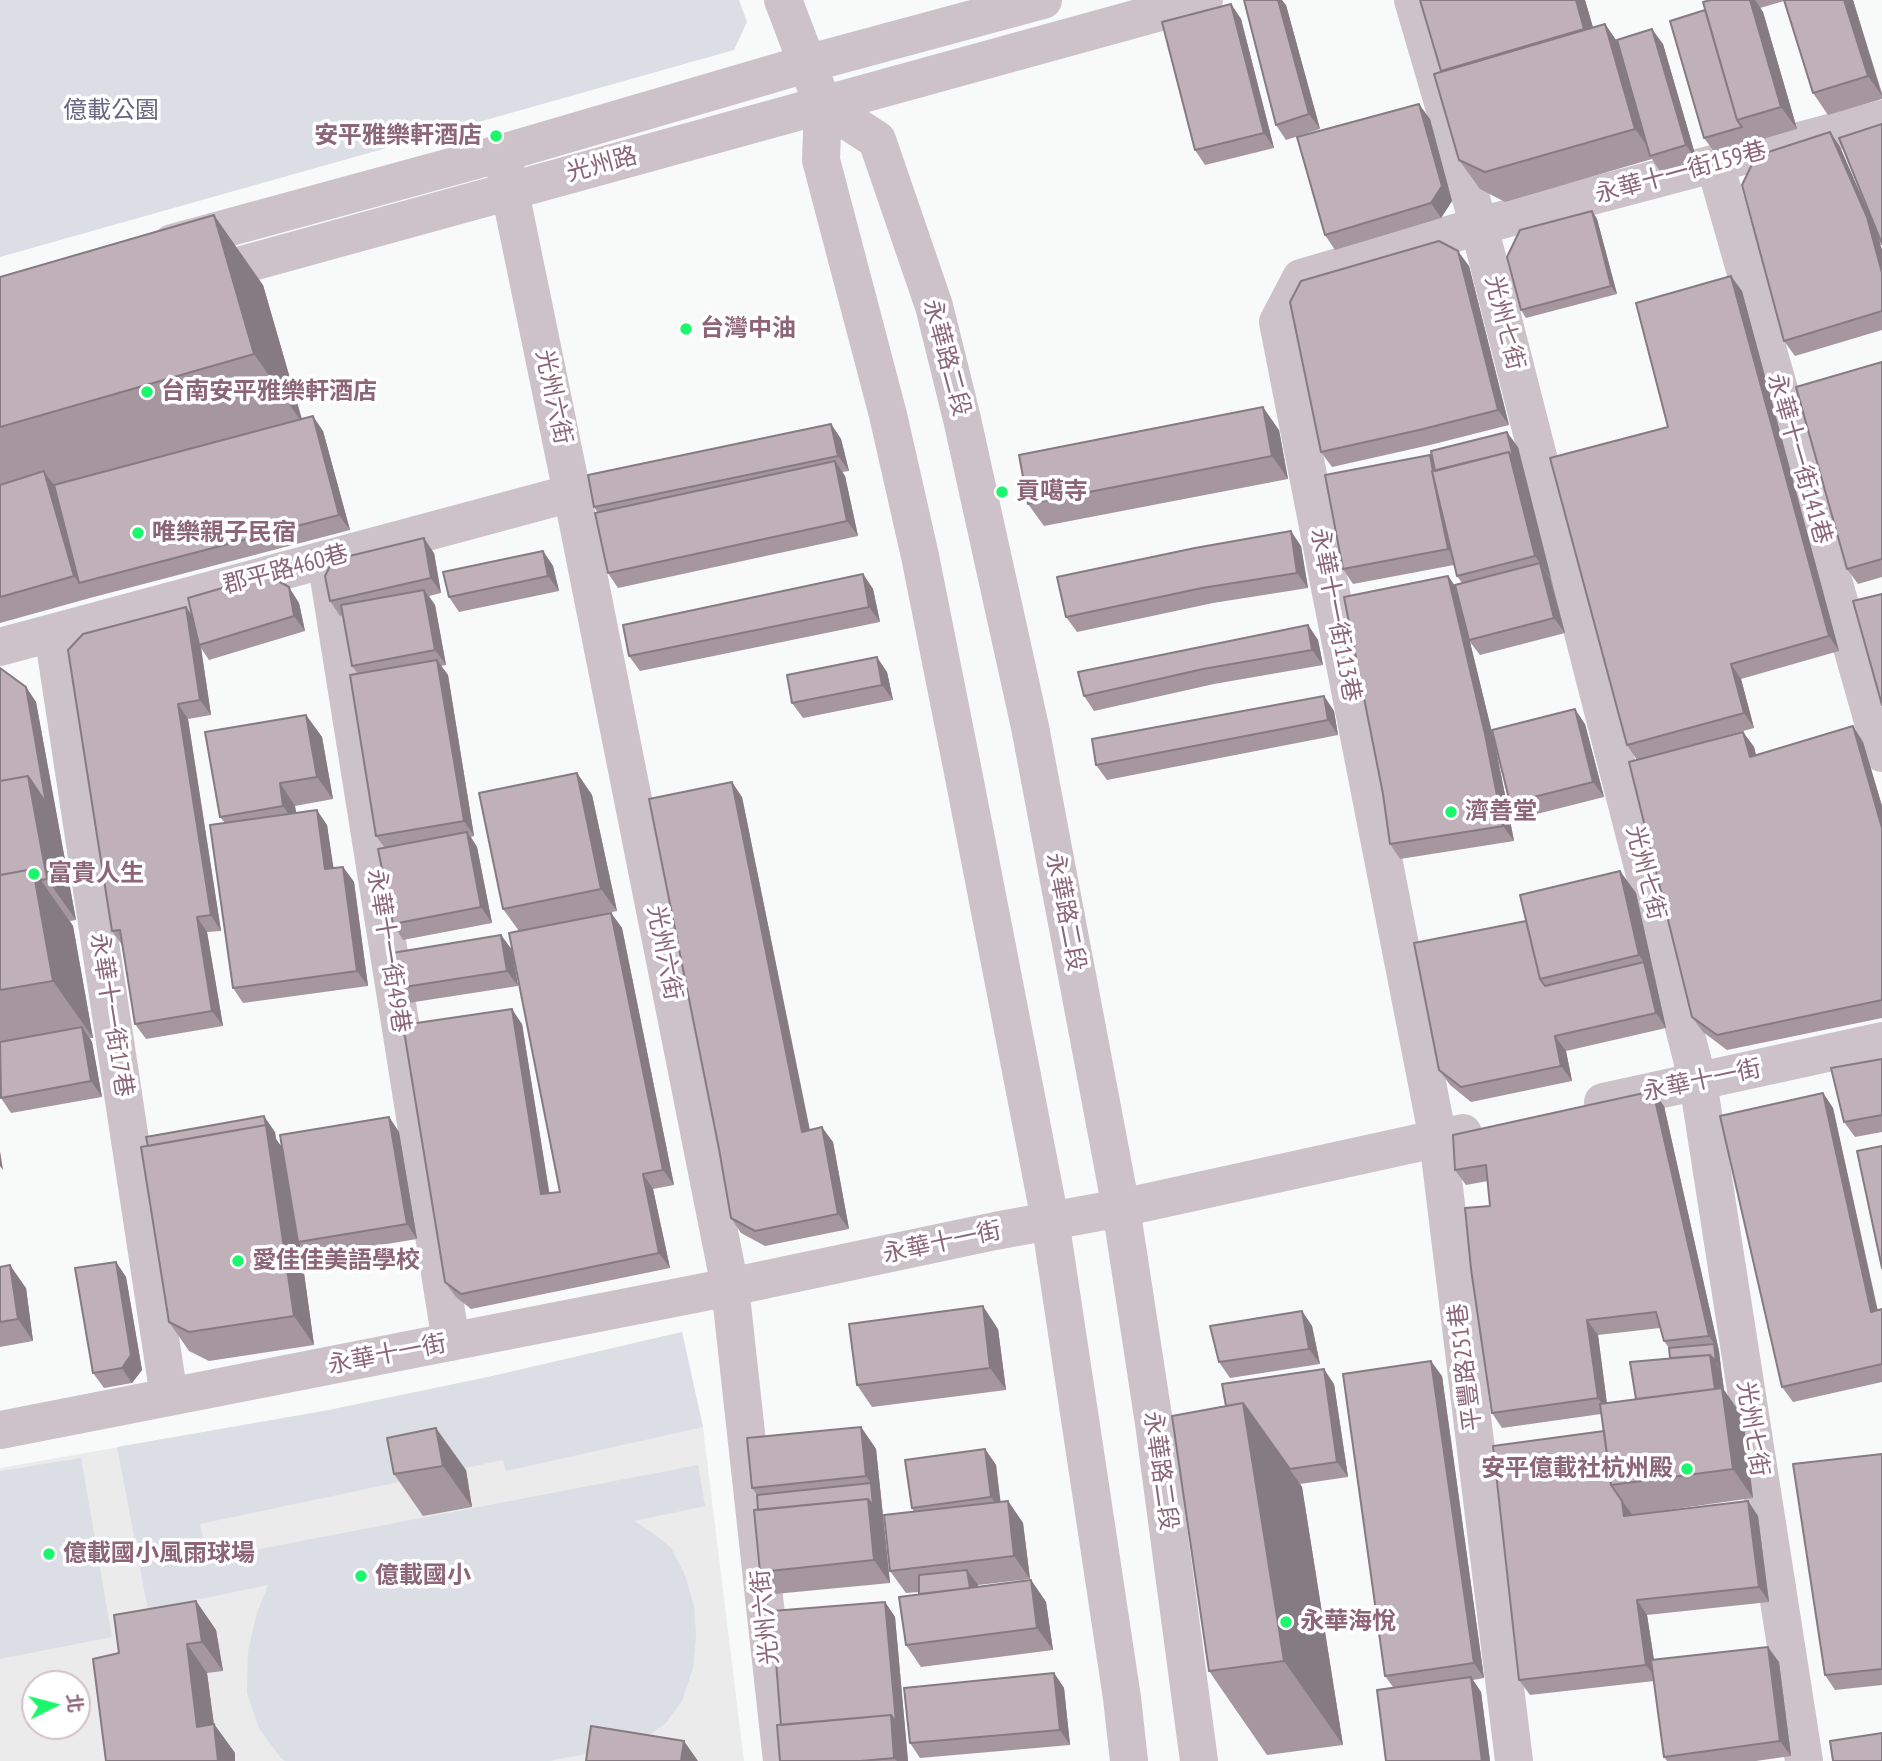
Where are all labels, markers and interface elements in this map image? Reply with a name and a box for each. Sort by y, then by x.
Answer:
park label: 億載公園 [63,97,159,125]
place label: 安平雅樂軒酒店 [314,122,482,150]
marker: 安平雅樂軒酒店 [488,128,504,144]
street label: 永華十一街159巷 [1592,136,1770,210]
street label: 光州路 [563,142,641,188]
street label: 光州七街 [1478,273,1530,373]
street label: 永華路二段 [917,296,975,420]
place label: 台灣中油 [700,315,796,343]
marker: 台灣中油 [678,321,694,337]
street label: 光州六街 [529,347,577,447]
street label: 永華十一街141巷 [1761,370,1837,548]
place label: 台南安平雅樂軒酒店 [161,378,377,406]
marker: 台南安平雅樂軒酒店 [139,384,155,400]
place label: 貢噶寺 [1016,478,1088,506]
marker: 貢噶寺 [994,484,1010,500]
place label: 唯樂親子民宿 [152,519,296,547]
marker: 唯樂親子民宿 [130,525,146,541]
street label: 永華十一街113巷 [1304,526,1366,704]
street label: 郡平路460巷 [220,539,352,601]
place label: 濟善堂 [1465,798,1537,826]
marker: 濟善堂 [1443,804,1459,820]
street label: 光州七街 [1619,823,1671,923]
street label: 永華路二段 [1039,850,1091,974]
place label: 富貴人生 [48,860,144,888]
marker: 富貴人生 [26,866,42,882]
street label: 永華十一街49巷 [361,867,415,1035]
street label: 光州六街 [641,903,687,1003]
street label: 永華十一街17巷 [84,931,138,1099]
street label: 永華十一街 [1640,1054,1764,1108]
street label: 永華十一街 [880,1216,1004,1270]
place label: 愛佳佳美語學校 [252,1247,420,1275]
marker: 愛佳佳美語學校 [230,1253,246,1269]
street label: 平豐路251巷 [1444,1302,1488,1432]
street label: 永華十一街 [325,1329,449,1381]
street label: 光州七街 [1730,1379,1774,1479]
street label: 永華路二段 [1137,1410,1183,1532]
place label: 安平億載社杭州殿 [1481,1455,1673,1483]
marker: 安平億載社杭州殿 [1679,1461,1695,1477]
place label: 億載國小風雨球場 [63,1540,255,1568]
marker: 億載國小風雨球場 [41,1546,57,1562]
place label: 億載國小 [375,1562,471,1590]
marker: 億載國小 [353,1568,369,1584]
street label: 光州六街 [747,1568,785,1666]
place label: 永華海悅 [1300,1608,1396,1636]
marker: 永華海悅 [1278,1614,1294,1630]
north arrow [21,1670,91,1740]
text: 北 [62,1692,88,1714]

